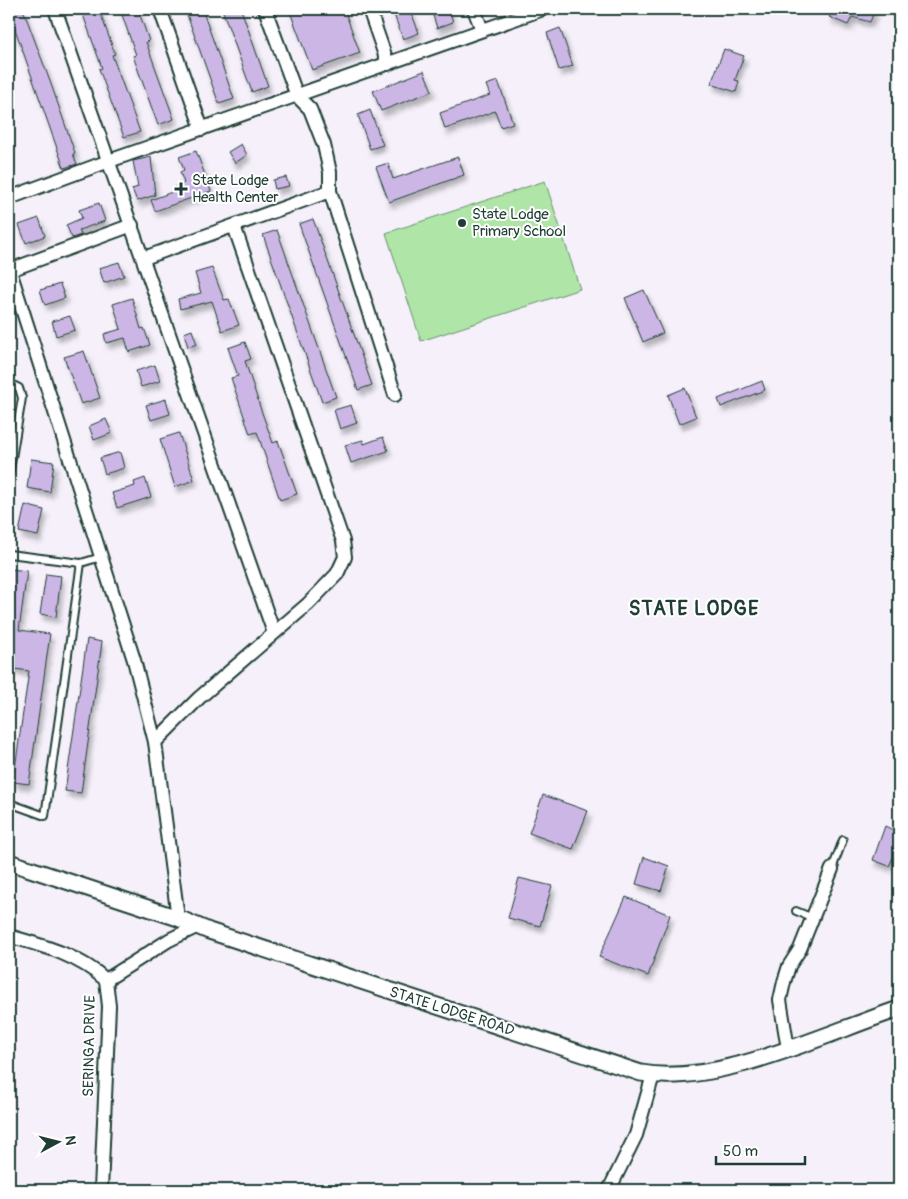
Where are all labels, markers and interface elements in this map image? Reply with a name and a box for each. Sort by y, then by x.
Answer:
place label: State Lodge Health Center [192,171,279,207]
marker: State Lodge Health Center [174,182,188,196]
place label: State Lodge Primary School [472,205,566,241]
marker: State Lodge Primary School [456,217,468,229]
district label: STATE LODGE [629,596,759,621]
street label: STATE LODGE ROAD [387,982,517,1041]
street label: SERINGA DRIVE [79,995,100,1097]
north arrow [32,1116,82,1166]
scale bar [716,1134,804,1166]
text: N [61,1135,79,1146]
text: 50 m [723,1142,758,1161]

